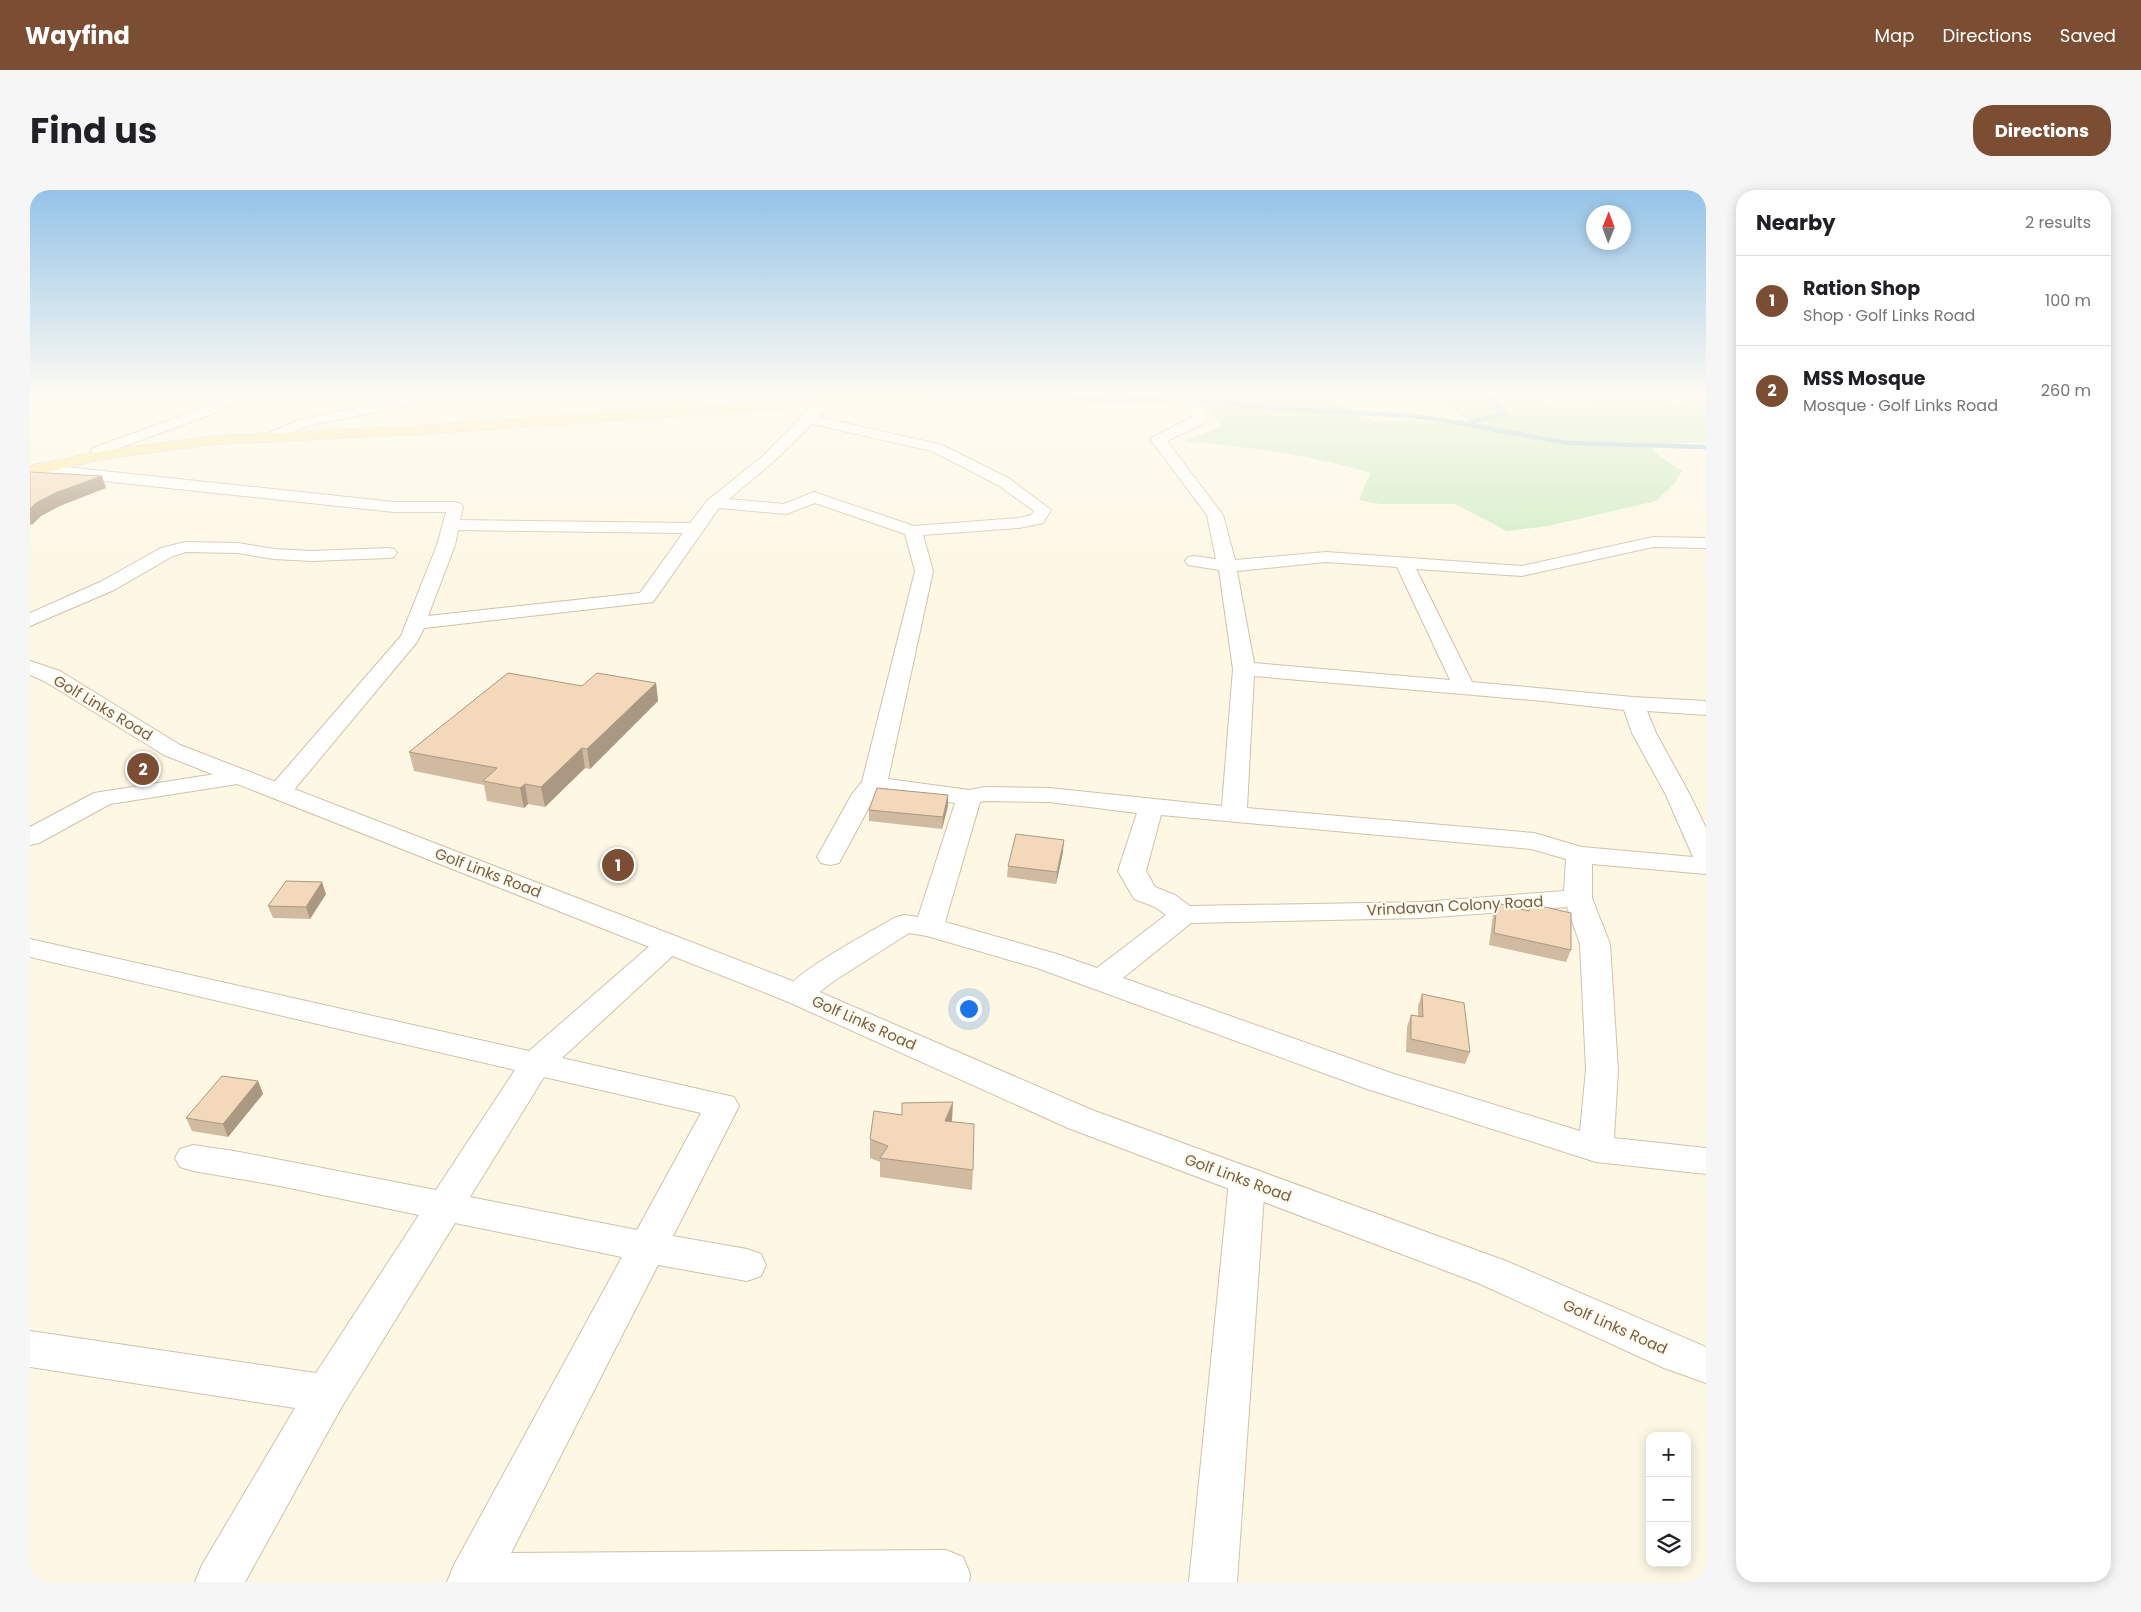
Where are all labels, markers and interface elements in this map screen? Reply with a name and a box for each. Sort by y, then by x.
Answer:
text: Wayfind [25,19,130,52]
text: Map [1875,23,1914,48]
text: Directions [1942,23,2032,48]
text: Saved [2060,23,2116,48]
button: Directions [1973,105,2111,156]
text: Find us [30,106,157,155]
north arrow [1586,205,1631,250]
text: Nearby [1756,208,1836,237]
text: 2 results [2025,211,2091,234]
text: Ration Shop [1803,275,1920,302]
text: 1 [1769,289,1775,312]
text: 100 m [2045,289,2091,312]
text: Shop · Golf Links Road [1803,304,1975,327]
text: MSS Mosque [1803,365,1925,392]
text: 2 [1767,379,1777,402]
text: 260 m [2041,379,2091,402]
text: Mosque · Golf Links Road [1803,394,1998,417]
street label: Golf Links Road [50,670,157,745]
pin: 2 [127,750,159,788]
street label: Golf Links Road [432,843,544,902]
pin: 1 [602,846,634,884]
street label: Vrindavan Colony Road [1366,890,1544,921]
street label: Golf Links Road [809,990,920,1055]
your location [956,996,982,1022]
street label: Golf Links Road [1182,1148,1294,1207]
street label: Golf Links Road [1560,1294,1671,1359]
map controls [1646,1432,1691,1567]
button: + [1646,1432,1691,1477]
button: − [1646,1477,1691,1522]
button: layers [1646,1522,1691,1567]

